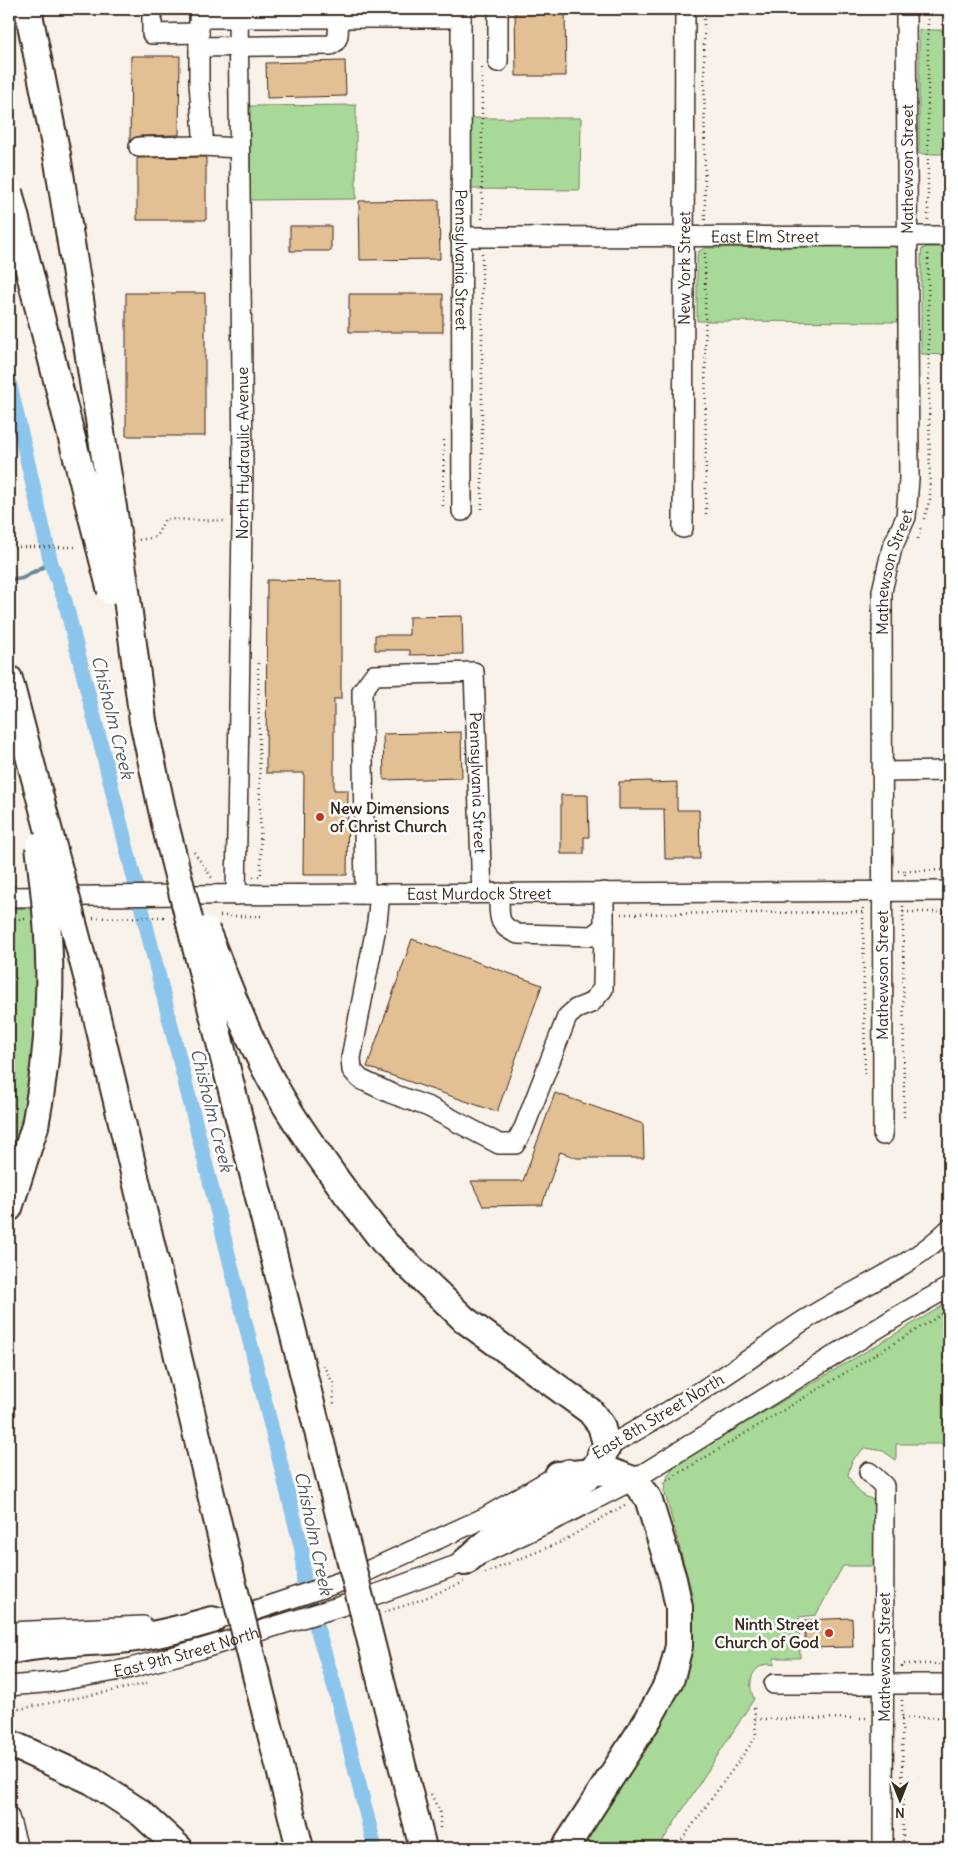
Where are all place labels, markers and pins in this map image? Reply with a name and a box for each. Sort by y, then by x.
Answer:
place label: New Dimensions of Christ Church [330,798,449,836]
marker: New Dimensions of Christ Church [314,811,326,823]
place label: Ninth Street Church of God [715,1614,820,1652]
marker: Ninth Street Church of God [823,1627,835,1639]

